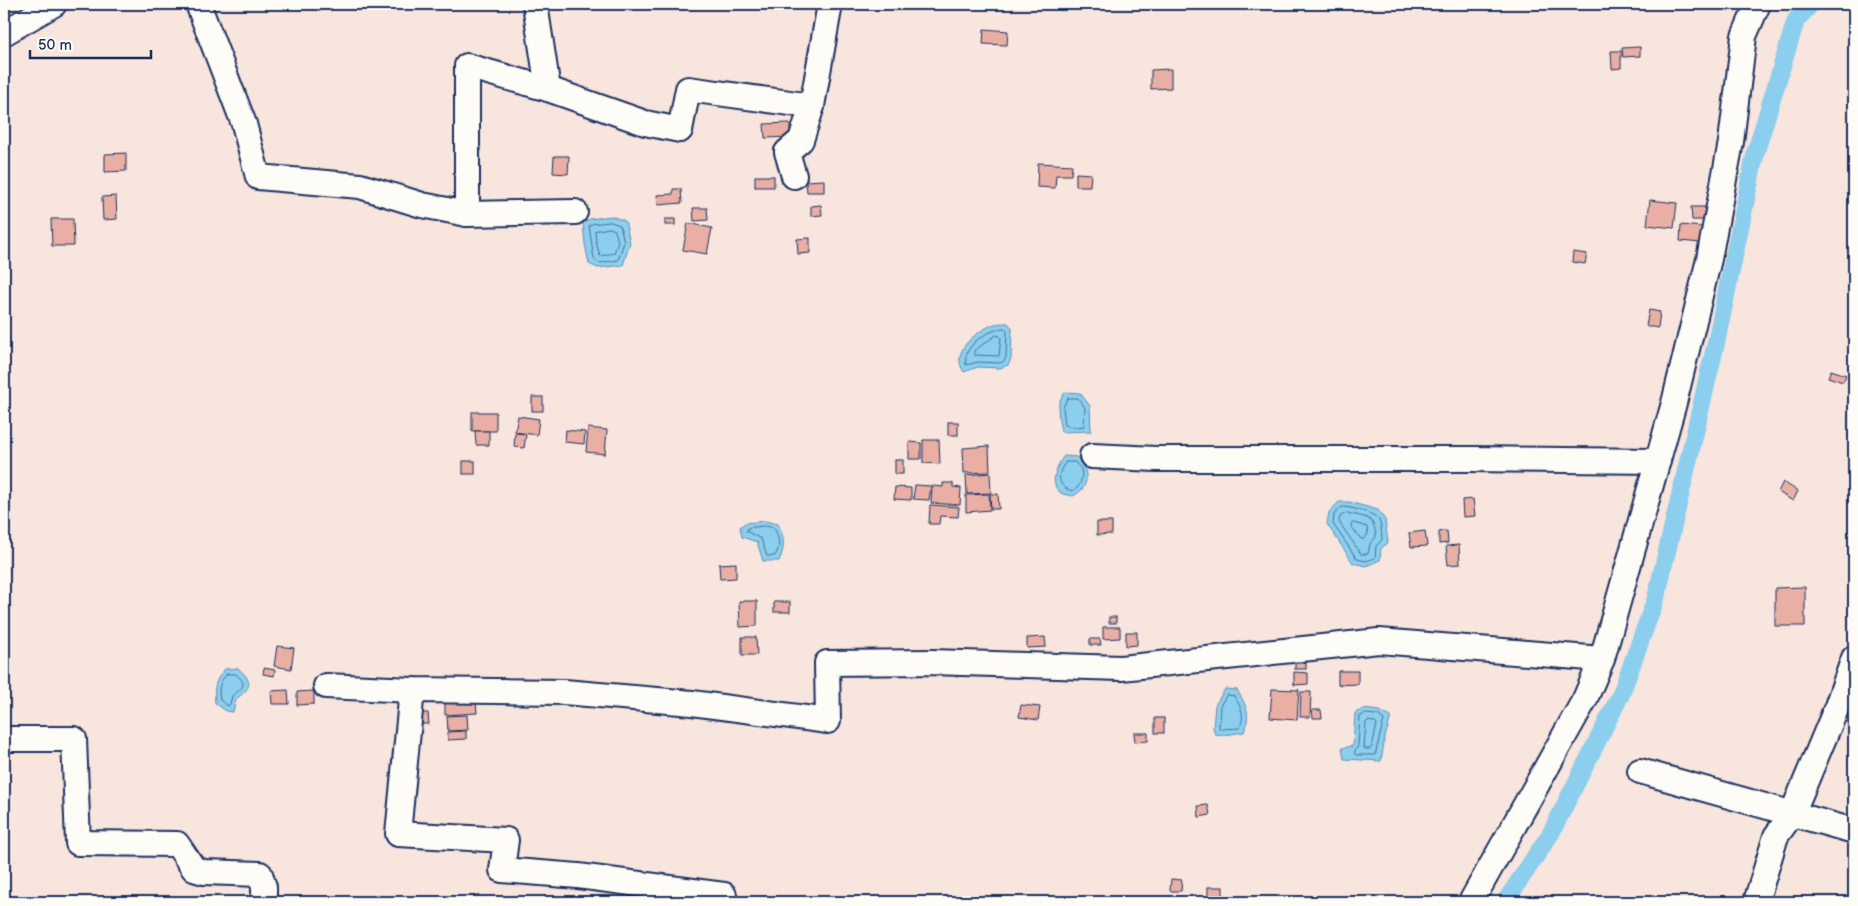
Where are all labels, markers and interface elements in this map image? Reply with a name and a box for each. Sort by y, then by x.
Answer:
scale bar [30,28,151,60]
text: 50 m [38,36,72,55]

